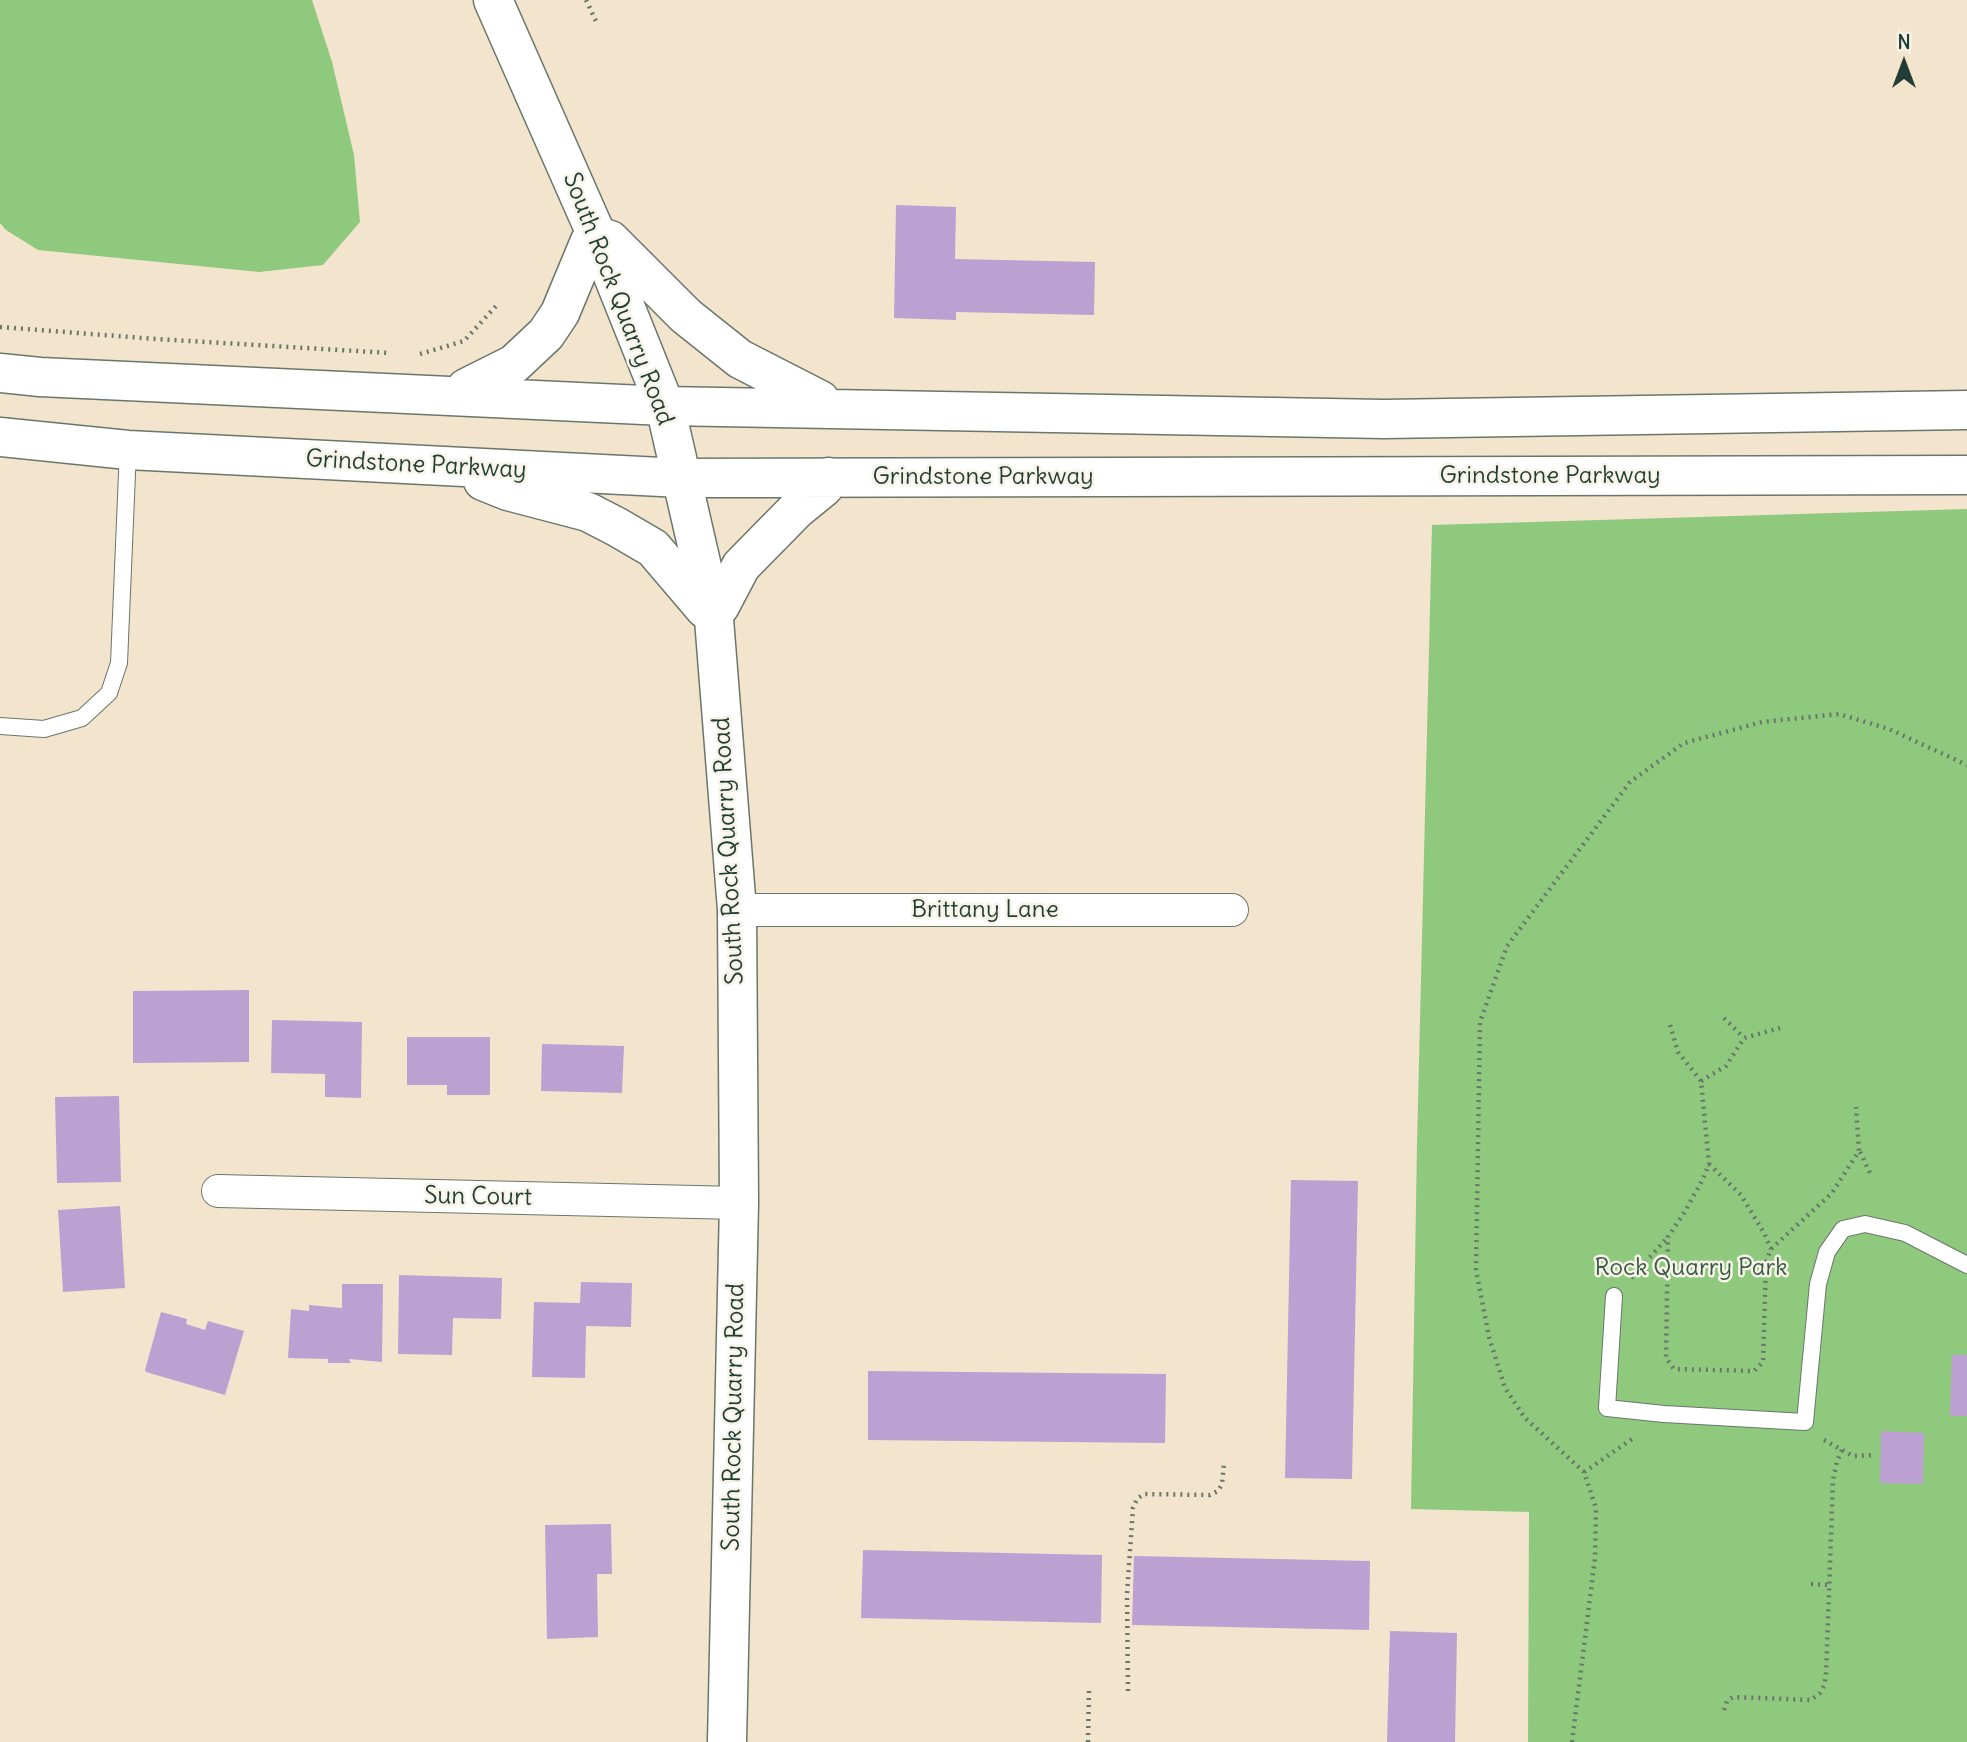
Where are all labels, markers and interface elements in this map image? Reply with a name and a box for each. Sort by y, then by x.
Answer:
north arrow [1869,28,1939,98]
text: N [1897,30,1911,54]
street label: South Rock Quarry Road [557,169,679,429]
street label: Grindstone Parkway [305,445,527,485]
street label: Grindstone Parkway [1439,462,1661,490]
street label: Grindstone Parkway [872,463,1094,491]
street label: South Rock Quarry Road [708,716,750,986]
street label: Brittany Lane [911,896,1059,924]
street label: Sun Court [424,1182,532,1212]
park label: Rock Quarry Park [1595,1254,1787,1282]
street label: South Rock Quarry Road [717,1283,751,1551]

